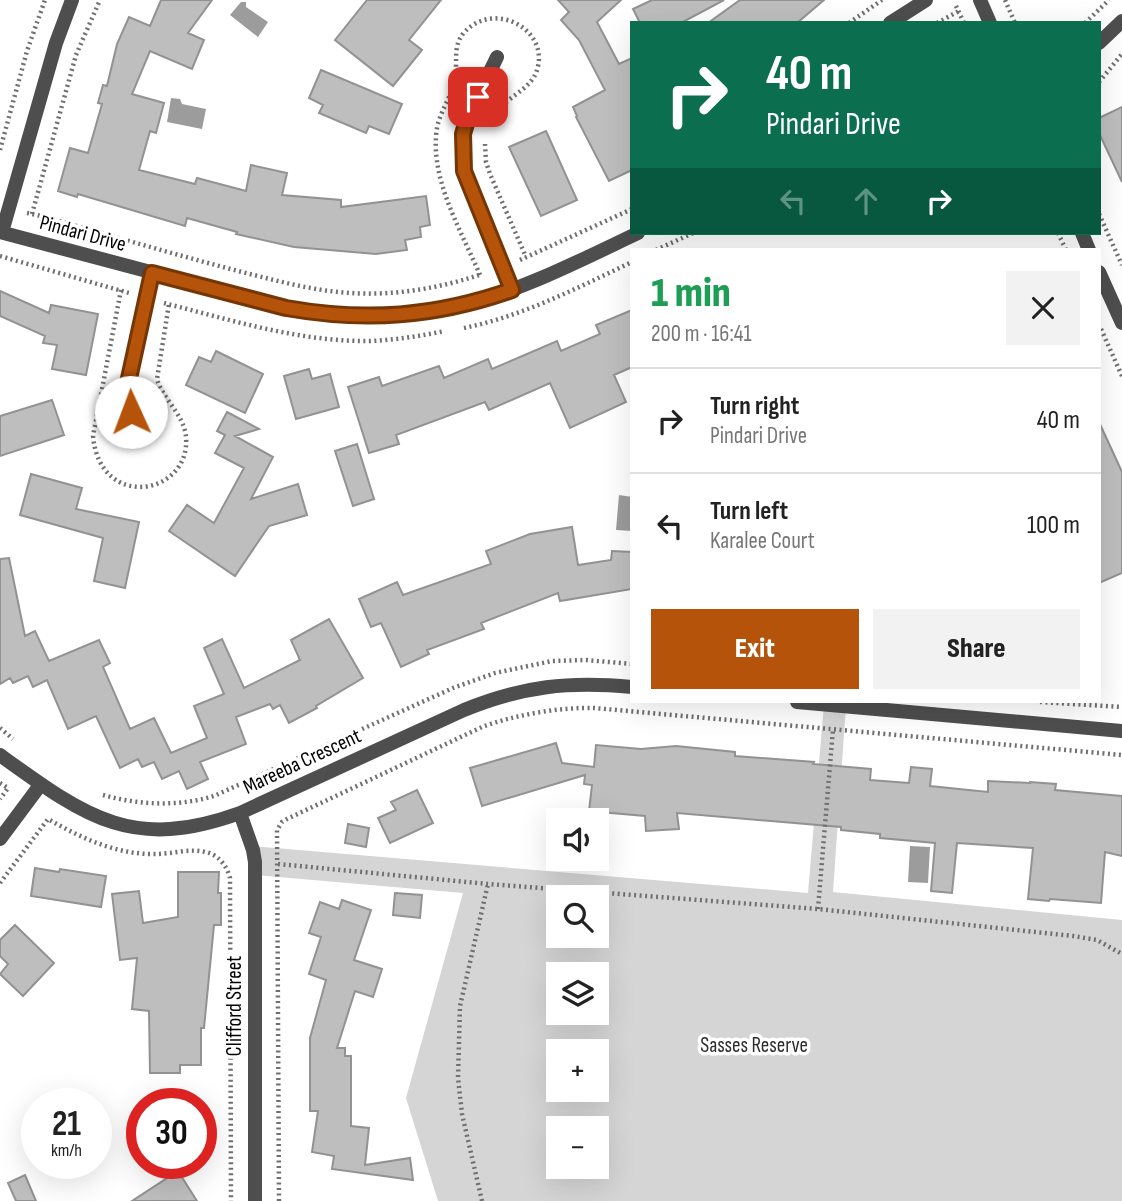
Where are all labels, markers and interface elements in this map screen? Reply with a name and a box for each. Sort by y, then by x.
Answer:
text: 40 m [766,45,852,104]
icon: right [651,49,742,140]
pin [448,67,508,127]
icon: arrive [459,78,497,116]
text: Pindari Drive [766,105,901,144]
icon: left [774,182,812,220]
icon: ahead [847,182,885,220]
icon: right [920,182,958,220]
street label: Pindari Drive [37,210,129,257]
text: 1 min [651,268,731,319]
button: close [1006,271,1080,345]
text: 200 m · 16:41 [651,320,752,348]
position arrow [94,375,168,449]
text: Turn right [710,391,799,422]
icon: right [651,402,689,440]
text: 40 m [1037,405,1080,436]
text: Pindari Drive [710,422,807,450]
text: Turn left [710,496,788,527]
icon: left [651,507,689,545]
text: 100 m [1027,510,1080,541]
text: Karalee Court [710,527,815,555]
button: Exit [651,609,859,689]
button: Share [873,609,1080,689]
street label: Mareeba Crescent [239,723,365,800]
map controls [546,808,609,1179]
button: sound [546,808,609,871]
button: search [546,885,609,948]
street label: Clifford Street [222,956,247,1056]
button: layers [546,962,609,1025]
park label: Sasses Reserve [700,1033,808,1058]
button: + [546,1039,609,1102]
speed limit sign: 30 [126,1088,217,1179]
text: 21 [52,1103,81,1146]
button: − [546,1116,609,1179]
text: km/h [51,1140,82,1161]

